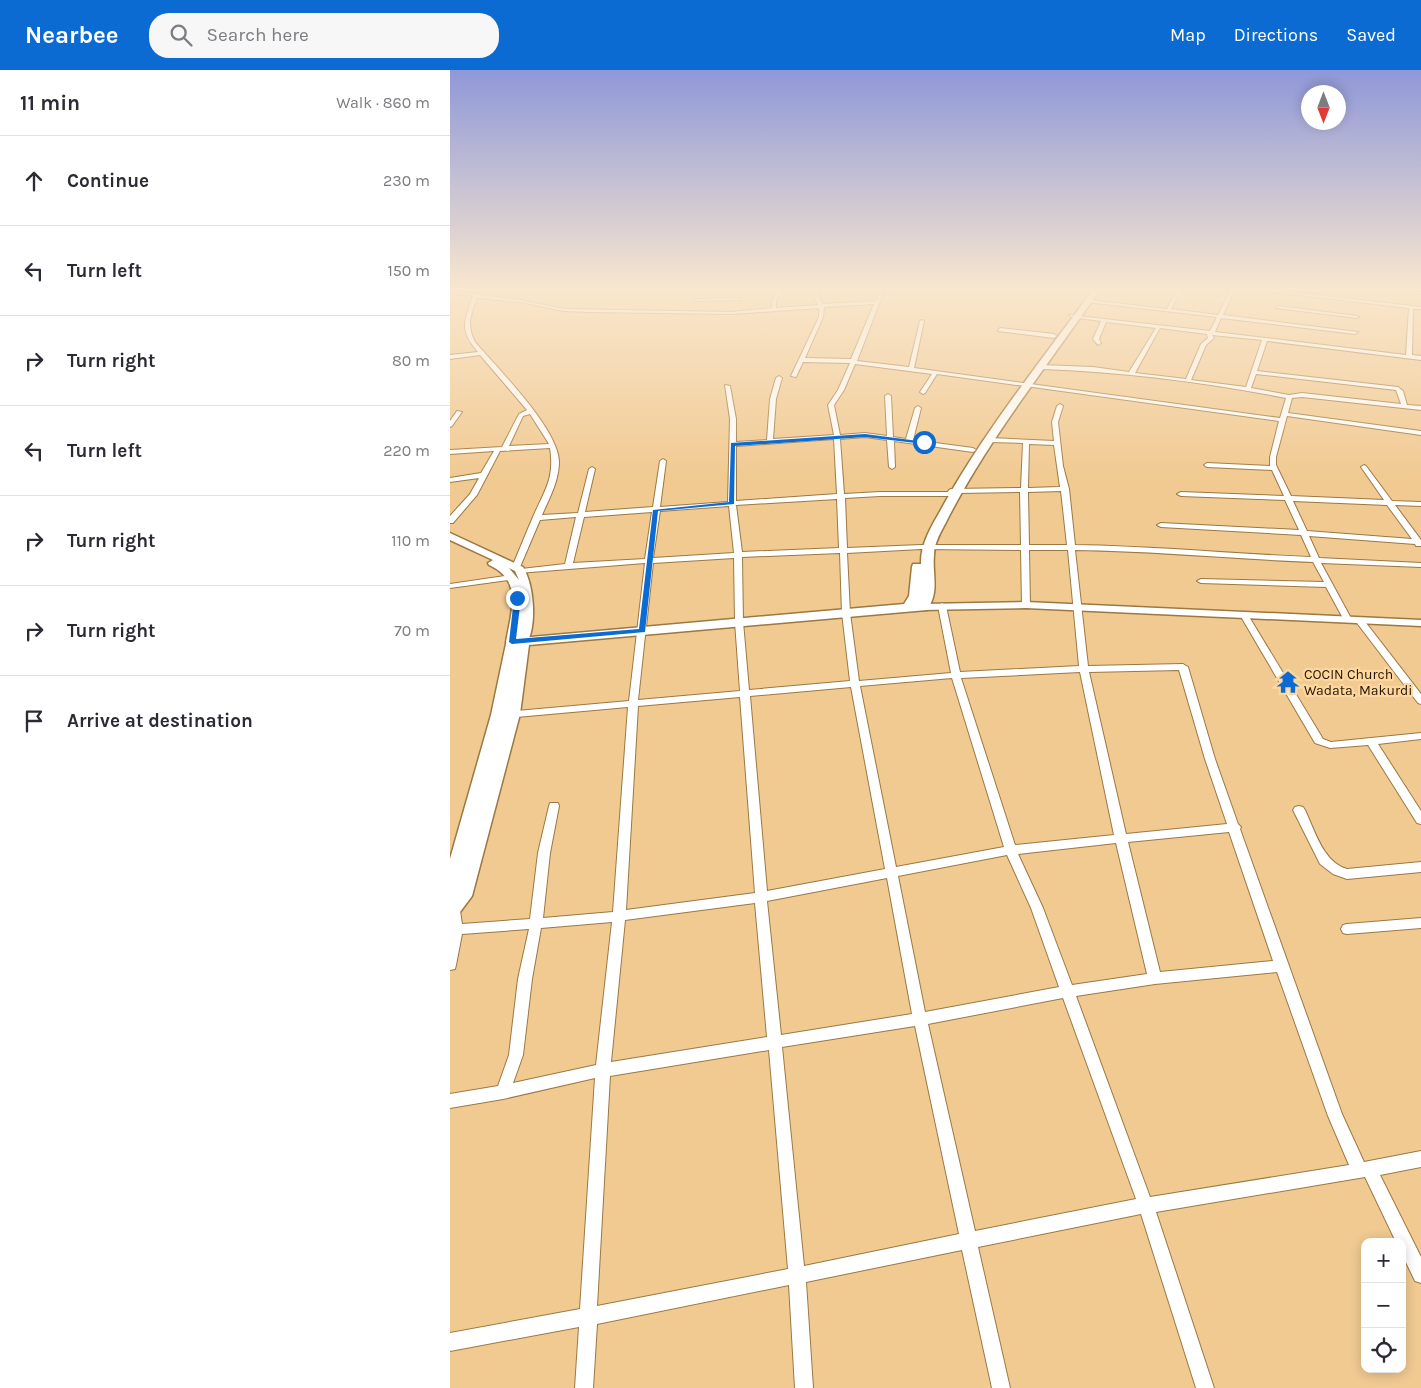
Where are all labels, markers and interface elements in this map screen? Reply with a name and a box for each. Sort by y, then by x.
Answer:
search box [149,13,499,58]
text: Nearbee [25,21,119,49]
icon: search [167,21,195,49]
text: Search here [207,24,309,46]
text: Map [1170,24,1206,46]
text: Directions [1234,24,1318,46]
text: Saved [1346,24,1396,46]
north arrow [1301,85,1346,130]
text: 11 min [20,91,80,115]
text: Walk · 860 m [336,93,430,112]
icon: ahead [20,167,48,195]
text: Continue [67,170,149,192]
text: 230 m [383,171,430,190]
icon: left [20,257,48,285]
text: Turn left [67,260,142,282]
text: 150 m [387,261,430,280]
icon: right [20,347,48,375]
text: Turn right [67,350,156,372]
text: 80 m [392,351,430,370]
route start [913,431,936,454]
icon: left [20,437,48,465]
text: Turn left [67,440,142,462]
text: 220 m [383,441,430,460]
icon: right [20,527,48,555]
text: Turn right [67,530,156,552]
text: 110 m [391,531,430,550]
route end [506,587,529,610]
icon: right [20,617,48,645]
text: Turn right [67,620,156,642]
text: 70 m [394,621,430,640]
place label: COCIN Church Wadata, Makurdi [1304,666,1412,699]
temple icon: COCIN Church Wadata, Makurdi [1275,669,1301,695]
icon: arrive [20,707,48,735]
text: Arrive at destination [67,710,253,732]
map controls [1361,1238,1406,1373]
button: + [1361,1238,1406,1283]
button: − [1361,1283,1406,1328]
button: locate [1361,1328,1406,1373]

